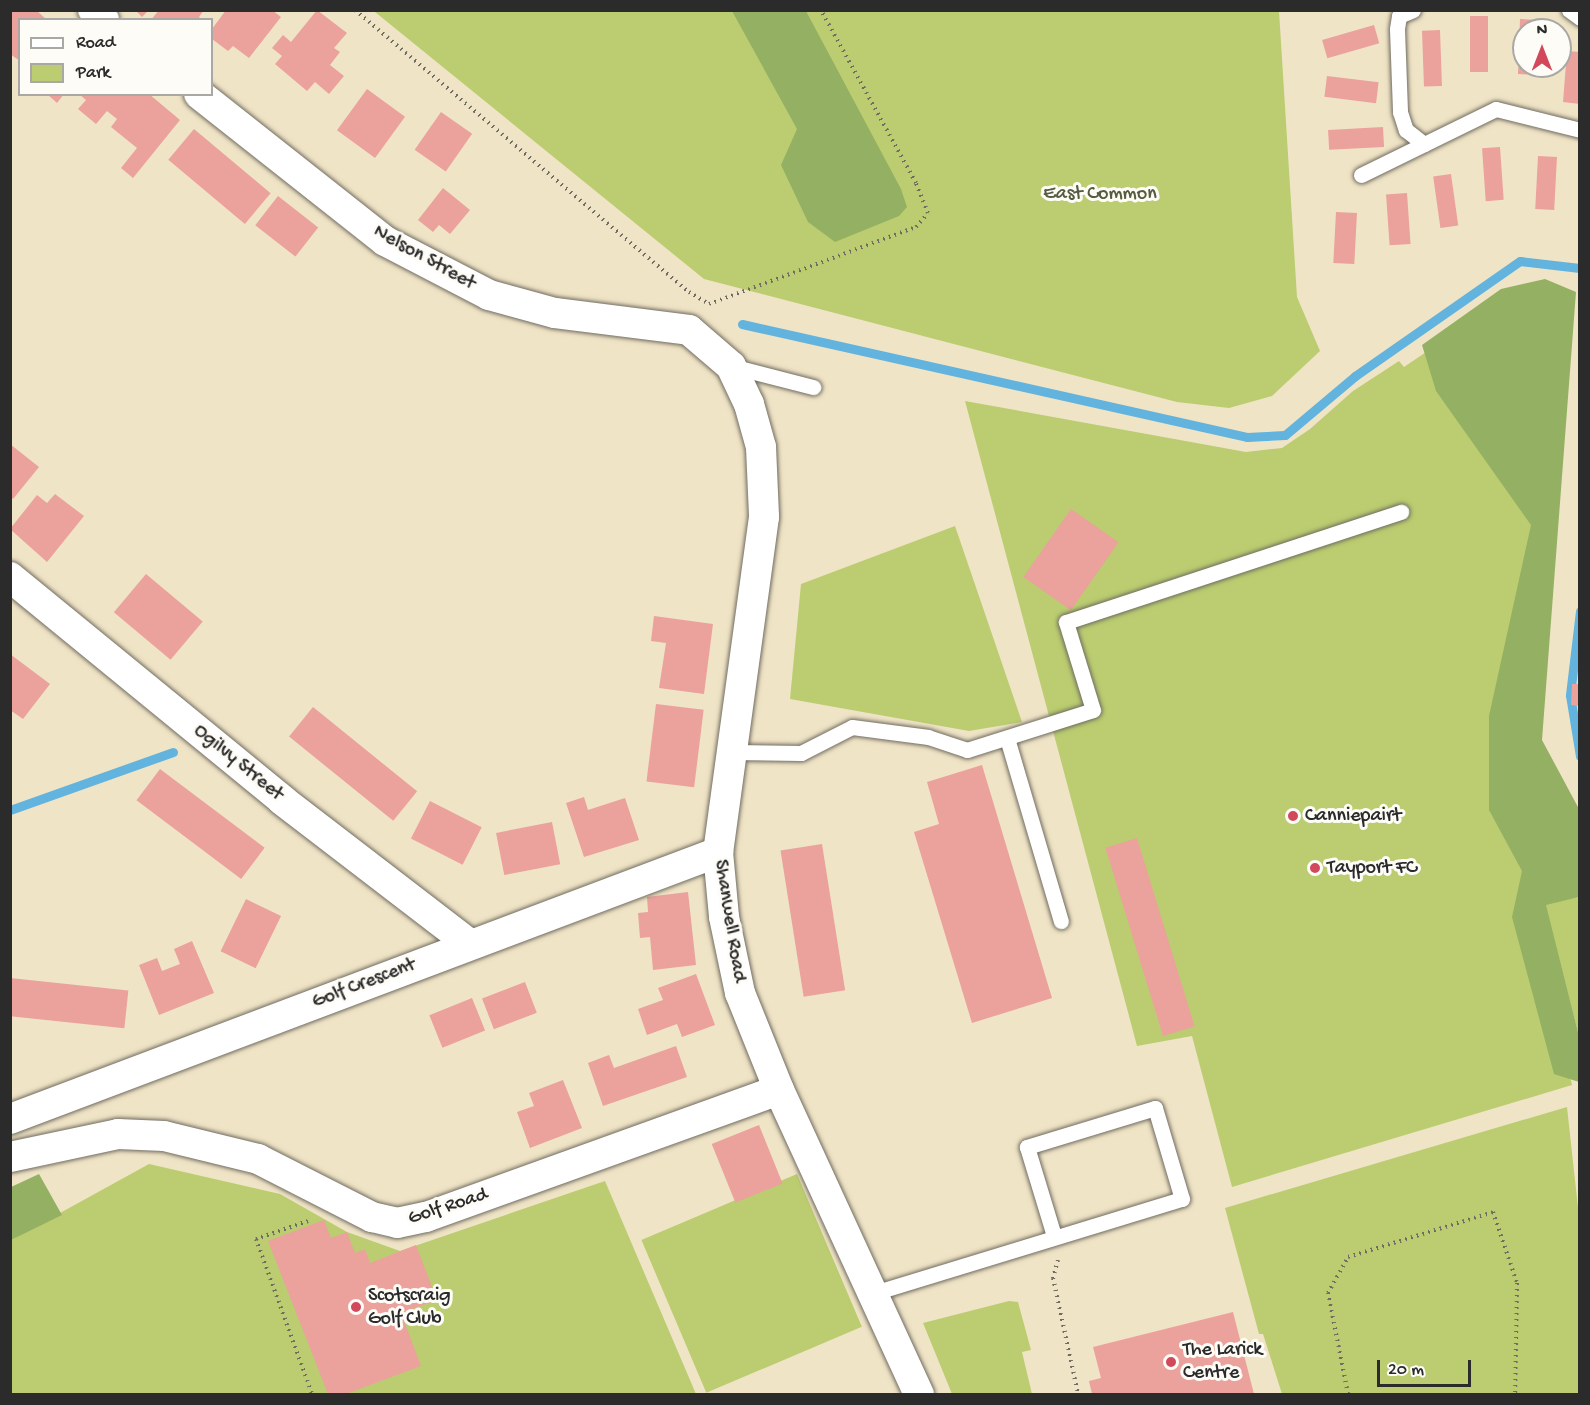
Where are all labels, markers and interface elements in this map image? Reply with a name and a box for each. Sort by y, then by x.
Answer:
legend [18,18,213,96]
north arrow [1512,18,1572,78]
text: N [1537,22,1547,41]
text: Road [76,33,115,54]
text: Park [76,63,110,84]
park label: East Common [1043,182,1157,206]
street label: Nelson Street [369,220,479,296]
street label: Ogilvy Street [188,719,288,807]
place label: Canniepairt [1305,804,1401,828]
marker: Canniepairt [1286,809,1300,823]
place label: Tayport FC [1327,856,1417,880]
street label: Shanwell Road [707,858,751,984]
marker: Tayport FC [1308,861,1322,875]
street label: Golf Crescent [309,953,419,1015]
street label: Golf Road [405,1183,491,1231]
place label: Scotscraig Golf Club [368,1284,451,1331]
marker: Scotscraig Golf Club [349,1300,363,1314]
place label: The Larick Centre [1183,1338,1262,1385]
scale bar [1380,1348,1474,1386]
marker: The Larick Centre [1164,1355,1178,1369]
text: 20 m [1388,1360,1424,1381]

